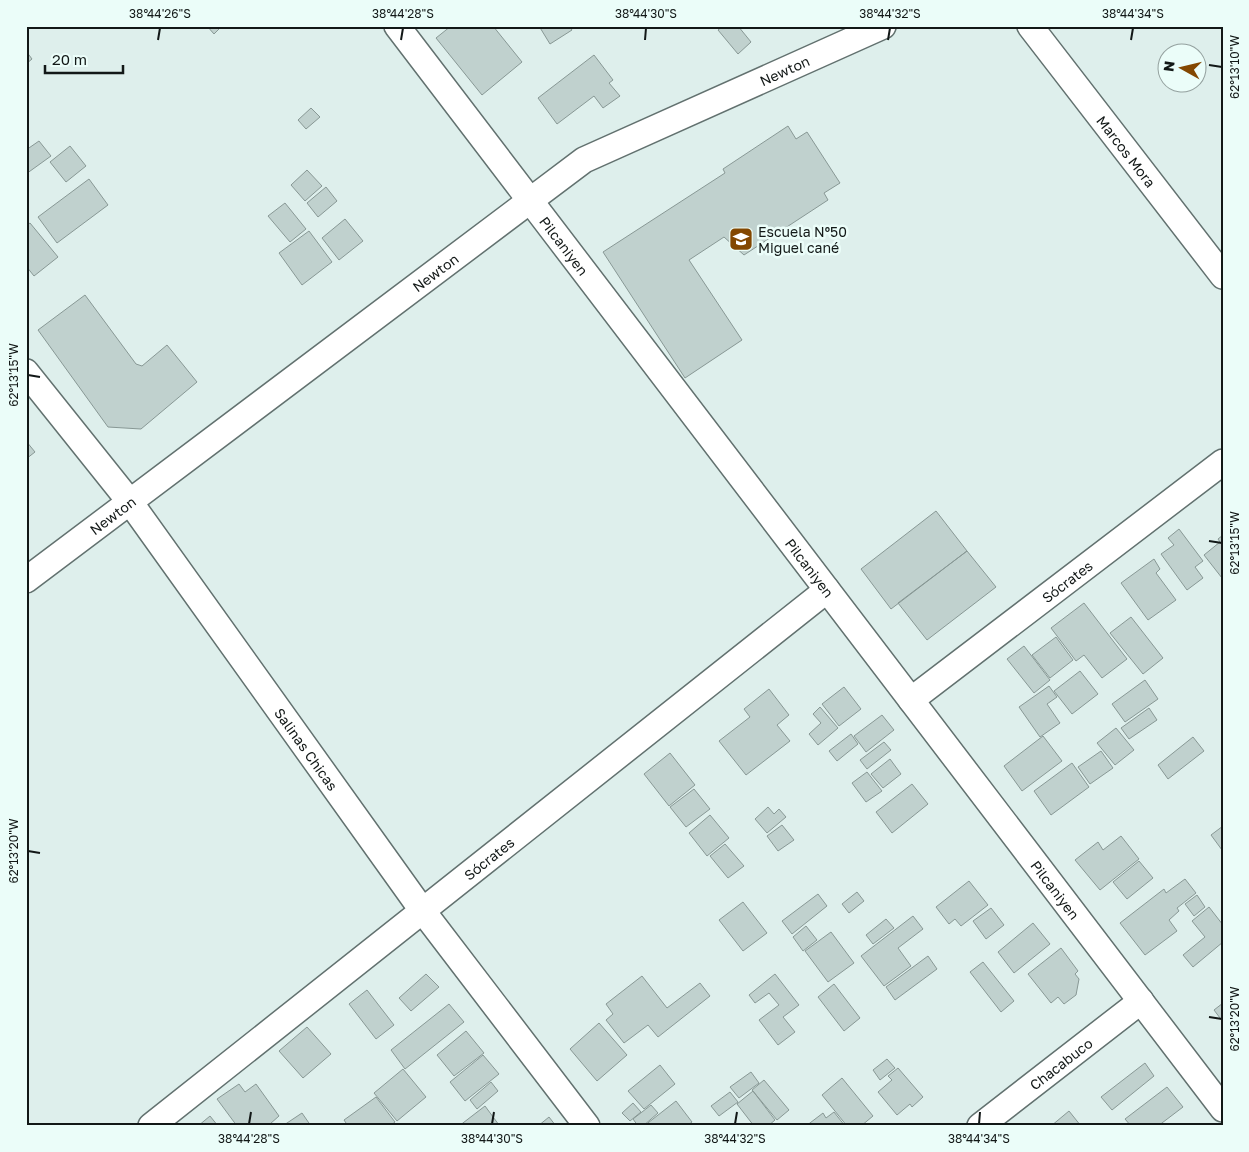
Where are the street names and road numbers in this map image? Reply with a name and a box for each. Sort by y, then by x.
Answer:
street label: Newton [757,52,812,89]
street label: Marcos Mora [1094,112,1160,190]
street label: Pilcaniyen [537,213,592,278]
street label: Newton [409,249,461,295]
street label: Newton [86,492,139,538]
street label: Pilcaniyen [782,535,838,600]
street label: Sócrates [1038,556,1096,606]
street label: Salinas Chicas [271,704,342,793]
street label: Sócrates [460,833,517,883]
street label: Pilcaniyen [1028,857,1083,922]
street label: Chacabuco [1026,1034,1095,1093]

